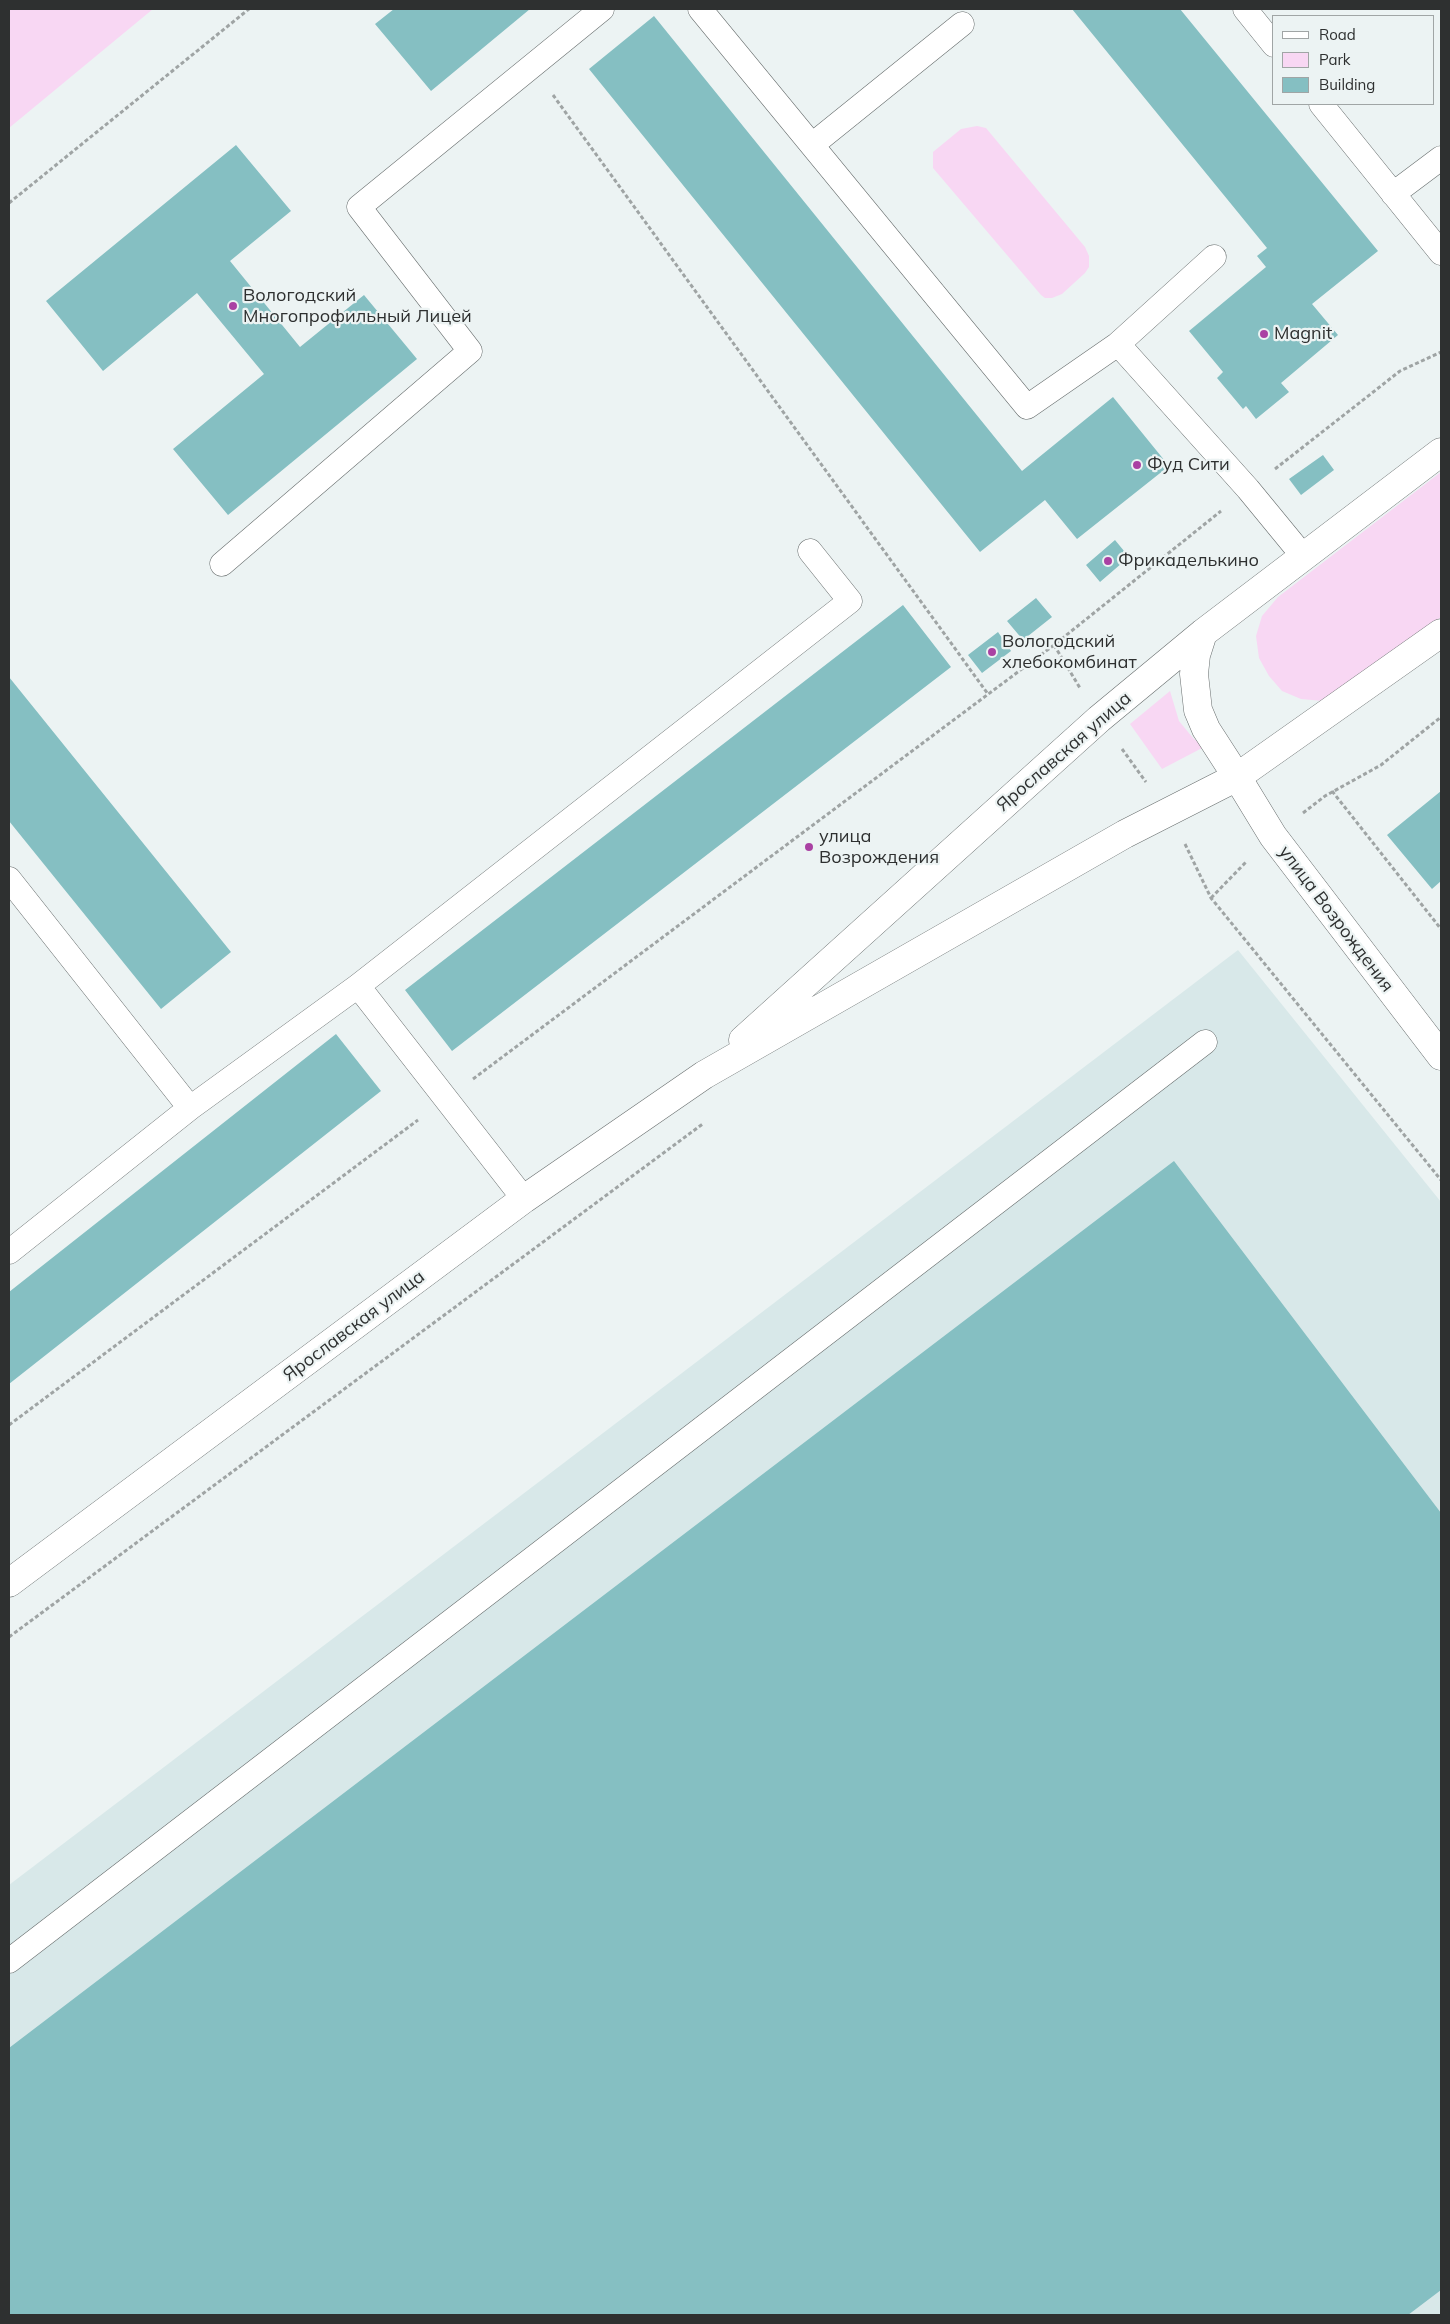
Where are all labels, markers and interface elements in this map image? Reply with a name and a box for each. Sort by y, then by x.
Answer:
legend [1272,15,1435,105]
text: Road [1319,25,1356,44]
text: Park [1319,50,1351,69]
text: Building [1319,75,1375,94]
place label: Вологодский Многопрофильный Лицей [243,285,472,328]
marker: Вологодский Многопрофильный Лицей [227,300,239,312]
place label: Magnit [1274,323,1332,345]
marker: Magnit [1258,328,1270,340]
place label: Фуд Сити [1147,454,1230,476]
marker: Фуд Сити [1131,459,1143,471]
place label: Фрикаделькино [1118,550,1259,572]
marker: Фрикаделькино [1102,555,1114,567]
place label: Вологодский хлебокомбинат [1002,631,1137,674]
marker: Вологодский хлебокомбинат [986,646,998,658]
street label: Ярославская улица [992,688,1136,816]
place label: улица Возрождения [819,826,939,869]
marker: улица Возрождения [803,841,815,853]
street label: улица Возрождения [1274,842,1398,996]
street label: Ярославская улица [279,1266,429,1386]

